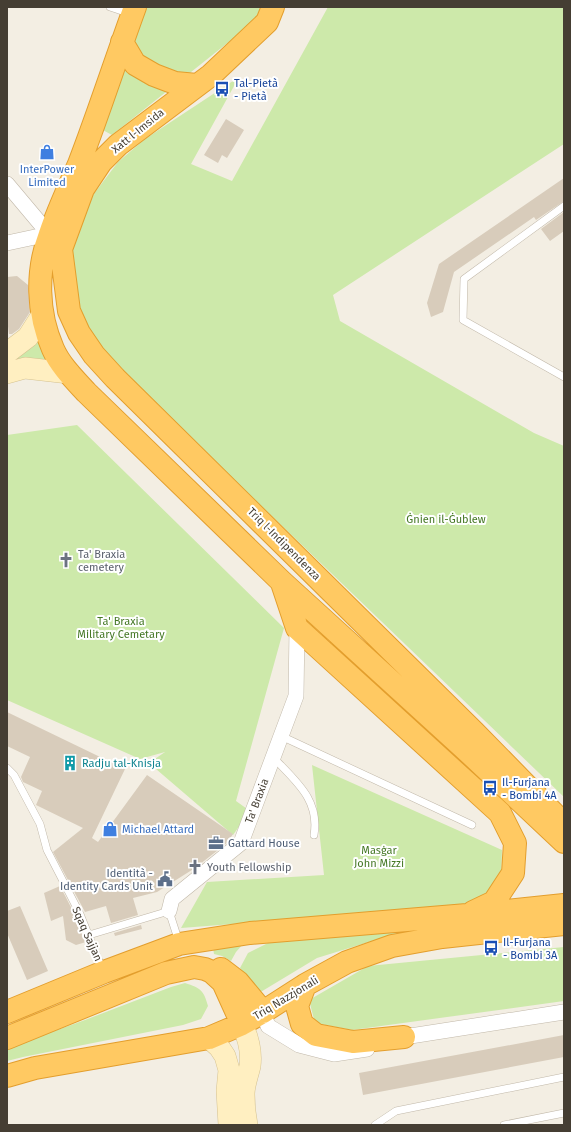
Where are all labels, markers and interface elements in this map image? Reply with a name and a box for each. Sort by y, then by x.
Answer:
place label: Tal-Pietà - Pietà [234,77,278,103]
bus stop icon: Tal-Pietà - Pietà [213,80,231,98]
street label: Xatt l-Imsida [109,106,167,156]
shop icon: InterPower Limited [38,143,56,161]
place label: InterPower Limited [20,163,75,189]
street label: Triq l-Indipendenza [245,505,323,583]
park label: Ġnien il-Ġublew [406,512,486,526]
place label: Ta' Braxia cemetery [78,548,125,574]
church icon: Ta' Braxia cemetery [57,551,75,569]
park label: Ta' Braxia Military Cemetary [77,615,165,641]
building icon: Radju tal-Knisja [61,754,79,772]
place label: Radju tal-Knisja [82,757,161,770]
place label: Il-Furjana - Bombi 4A [502,776,557,802]
street label: Ta' Braxia [242,777,272,825]
bus stop icon: Il-Furjana - Bombi 4A [481,779,499,797]
shop icon: Michael Attard [101,820,119,838]
place label: Michael Attard [122,823,194,836]
office icon: Gattard House [207,834,225,852]
place label: Gattard House [228,837,300,850]
park label: Masġar John Mizzi [354,844,404,870]
church icon: Youth Fellowship [186,858,204,876]
place label: Youth Fellowship [207,861,292,874]
place label: Identità - Identity Cards Unit [60,867,153,893]
public building icon: Identità - Identity Cards Unit [156,870,174,888]
street label: Sqaq Sajjan [69,905,105,963]
place label: Il-Furjana - Bombi 3A [503,936,558,962]
bus stop icon: Il-Furjana - Bombi 3A [482,939,500,957]
street label: Triq Nazzjonali [251,974,321,1022]

